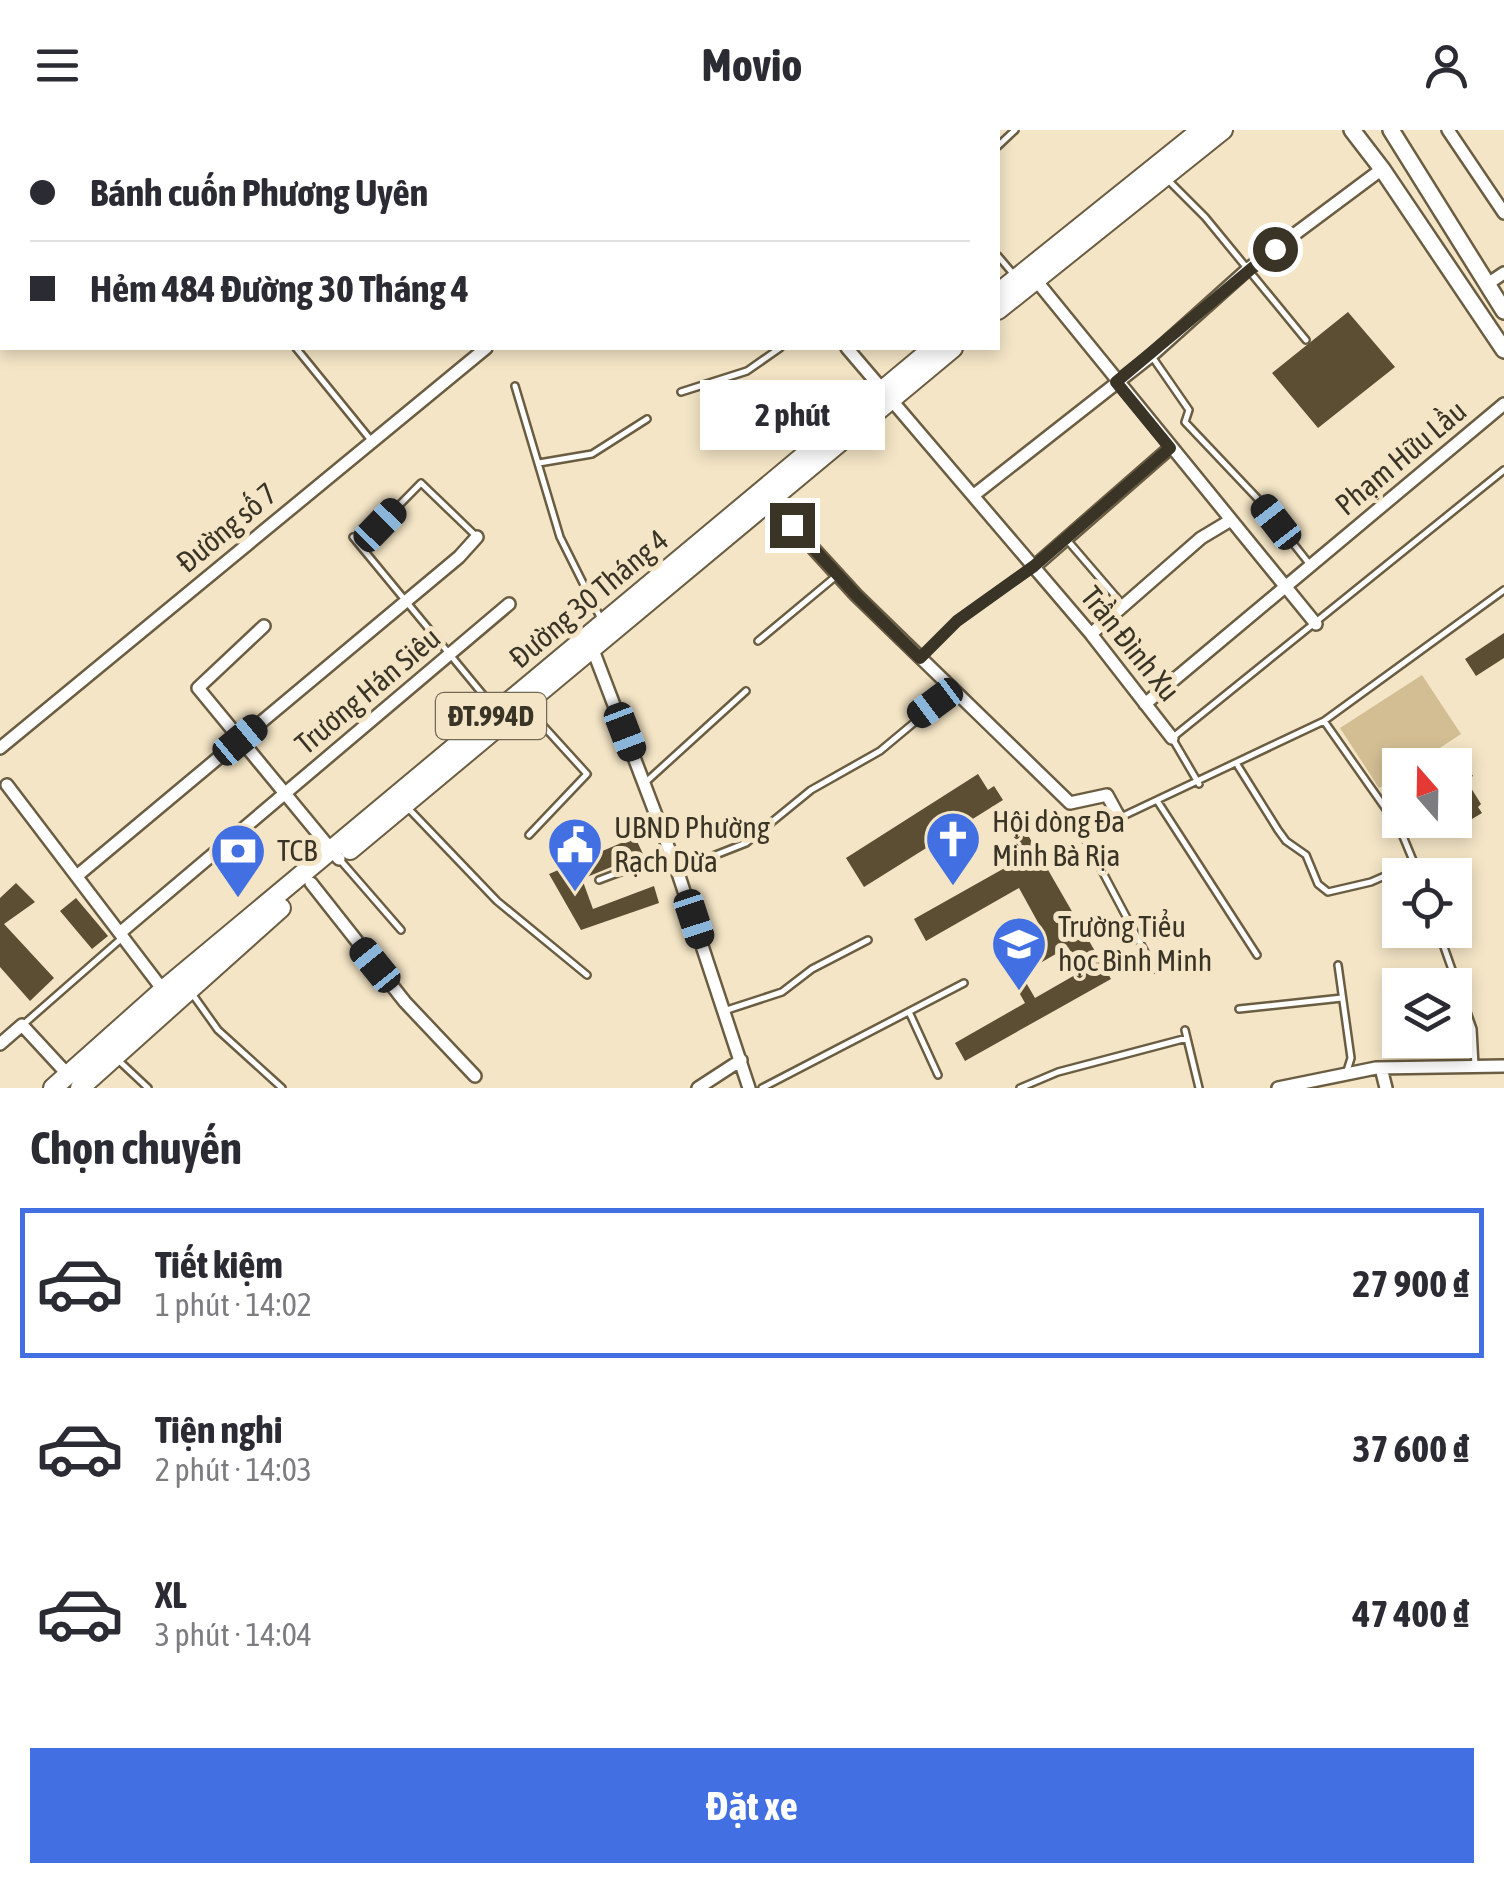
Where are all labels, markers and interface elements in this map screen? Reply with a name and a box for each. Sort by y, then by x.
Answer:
icon: menu [30,38,85,93]
icon: person [1419,38,1474,93]
text: Movio [702,39,802,91]
text: Bánh cuốn Phương Uyên [90,171,428,214]
route start [1253,227,1298,272]
text: Hẻm 484 Đường 30 Tháng 4 [90,267,469,310]
callout: 2 phút [700,380,884,450]
street label: Phạm Hữu Lầu [1328,393,1472,522]
text: 2 phút [755,396,830,433]
street label: Đường số 7 [170,476,283,579]
car [1246,489,1306,555]
car [348,493,412,557]
route end [770,503,815,548]
street label: Đường 30 Tháng 4 [502,522,674,674]
street label: Trần Đình Xu [1074,579,1187,707]
street label: Trương Hán Siêu [288,620,446,760]
car [902,673,968,733]
road number: ĐT.994D [436,693,546,739]
car [600,699,650,765]
car [207,709,273,771]
north arrow [1382,748,1472,838]
map controls [1382,748,1472,1058]
place label: Hội dòng Đa Minh Bà Rịa [992,804,1125,872]
church icon: Hội dòng Đa Minh Bà Rịa [923,809,983,888]
place label: UBND Phường Rạch Dừa [614,810,770,878]
public building icon: UBND Phường Rạch Dừa [545,815,605,894]
bank icon: TCB [208,821,268,900]
place label: TCB [277,833,317,867]
button: locate [1382,858,1472,948]
car [670,886,718,952]
place label: Trường Tiểu học Bình Minh [1058,909,1212,977]
school or university icon: Trường Tiểu học Bình Minh [989,914,1049,993]
car [344,932,406,998]
button: layers [1382,968,1472,1058]
text: Chọn chuyến [30,1122,242,1174]
icon: car [35,1238,125,1328]
text: Tiết kiệm [155,1243,283,1286]
text: 27 900 ₫ [1353,1262,1469,1305]
text: 1 phút · 14:02 [155,1286,312,1323]
icon: car [35,1403,125,1493]
text: Tiện nghi [155,1408,283,1451]
text: 37 600 ₫ [1353,1427,1469,1470]
text: 2 phút · 14:03 [155,1451,312,1488]
icon: car [35,1568,125,1658]
text: XL [155,1573,187,1616]
text: 47 400 ₫ [1353,1592,1469,1635]
text: 3 phút · 14:04 [155,1616,312,1653]
button: Đặt xe [30,1748,1474,1863]

